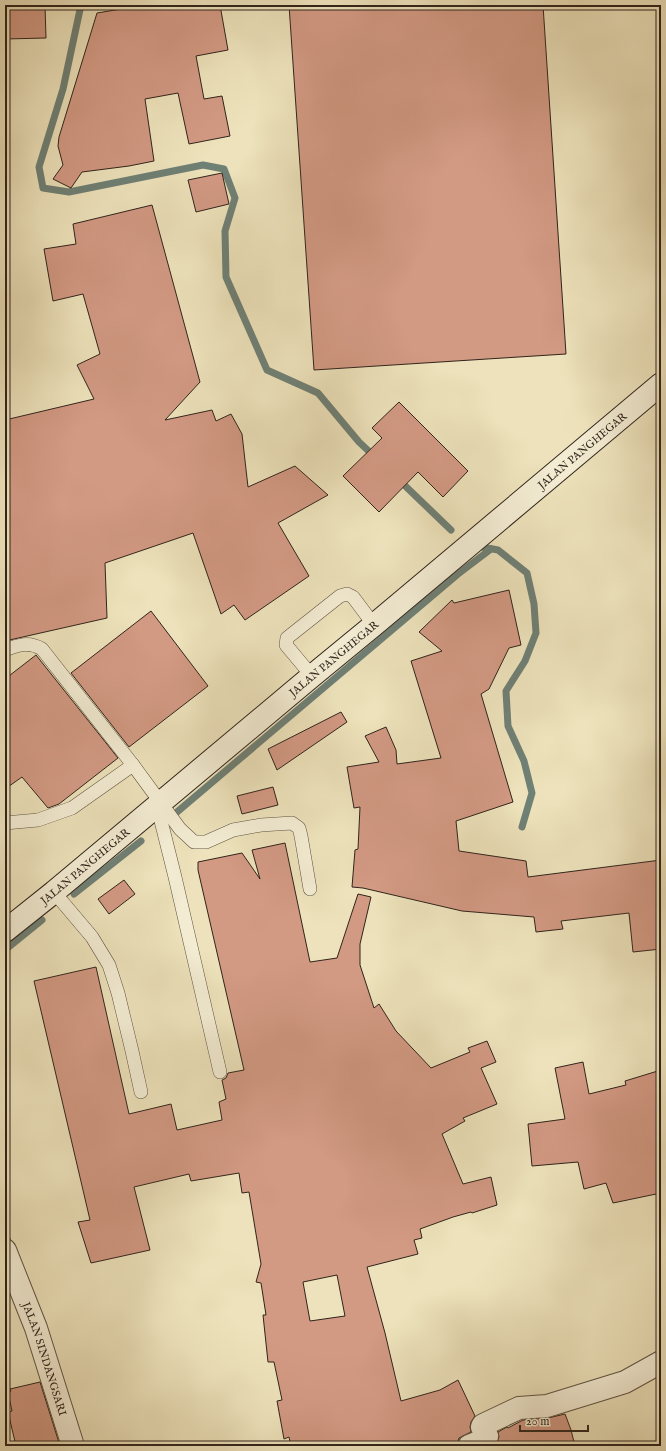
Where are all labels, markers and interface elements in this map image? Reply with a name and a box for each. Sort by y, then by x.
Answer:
street label: JALAN PANGHEGAR [534,409,631,494]
street label: JALAN PANGHEGAR [285,618,382,701]
street label: JALAN PANGHEGAR [36,825,134,909]
street label: JALAN SINDANGSARI [18,1298,69,1418]
scale bar [520,1407,588,1433]
text: 20 m [526,1414,549,1429]

